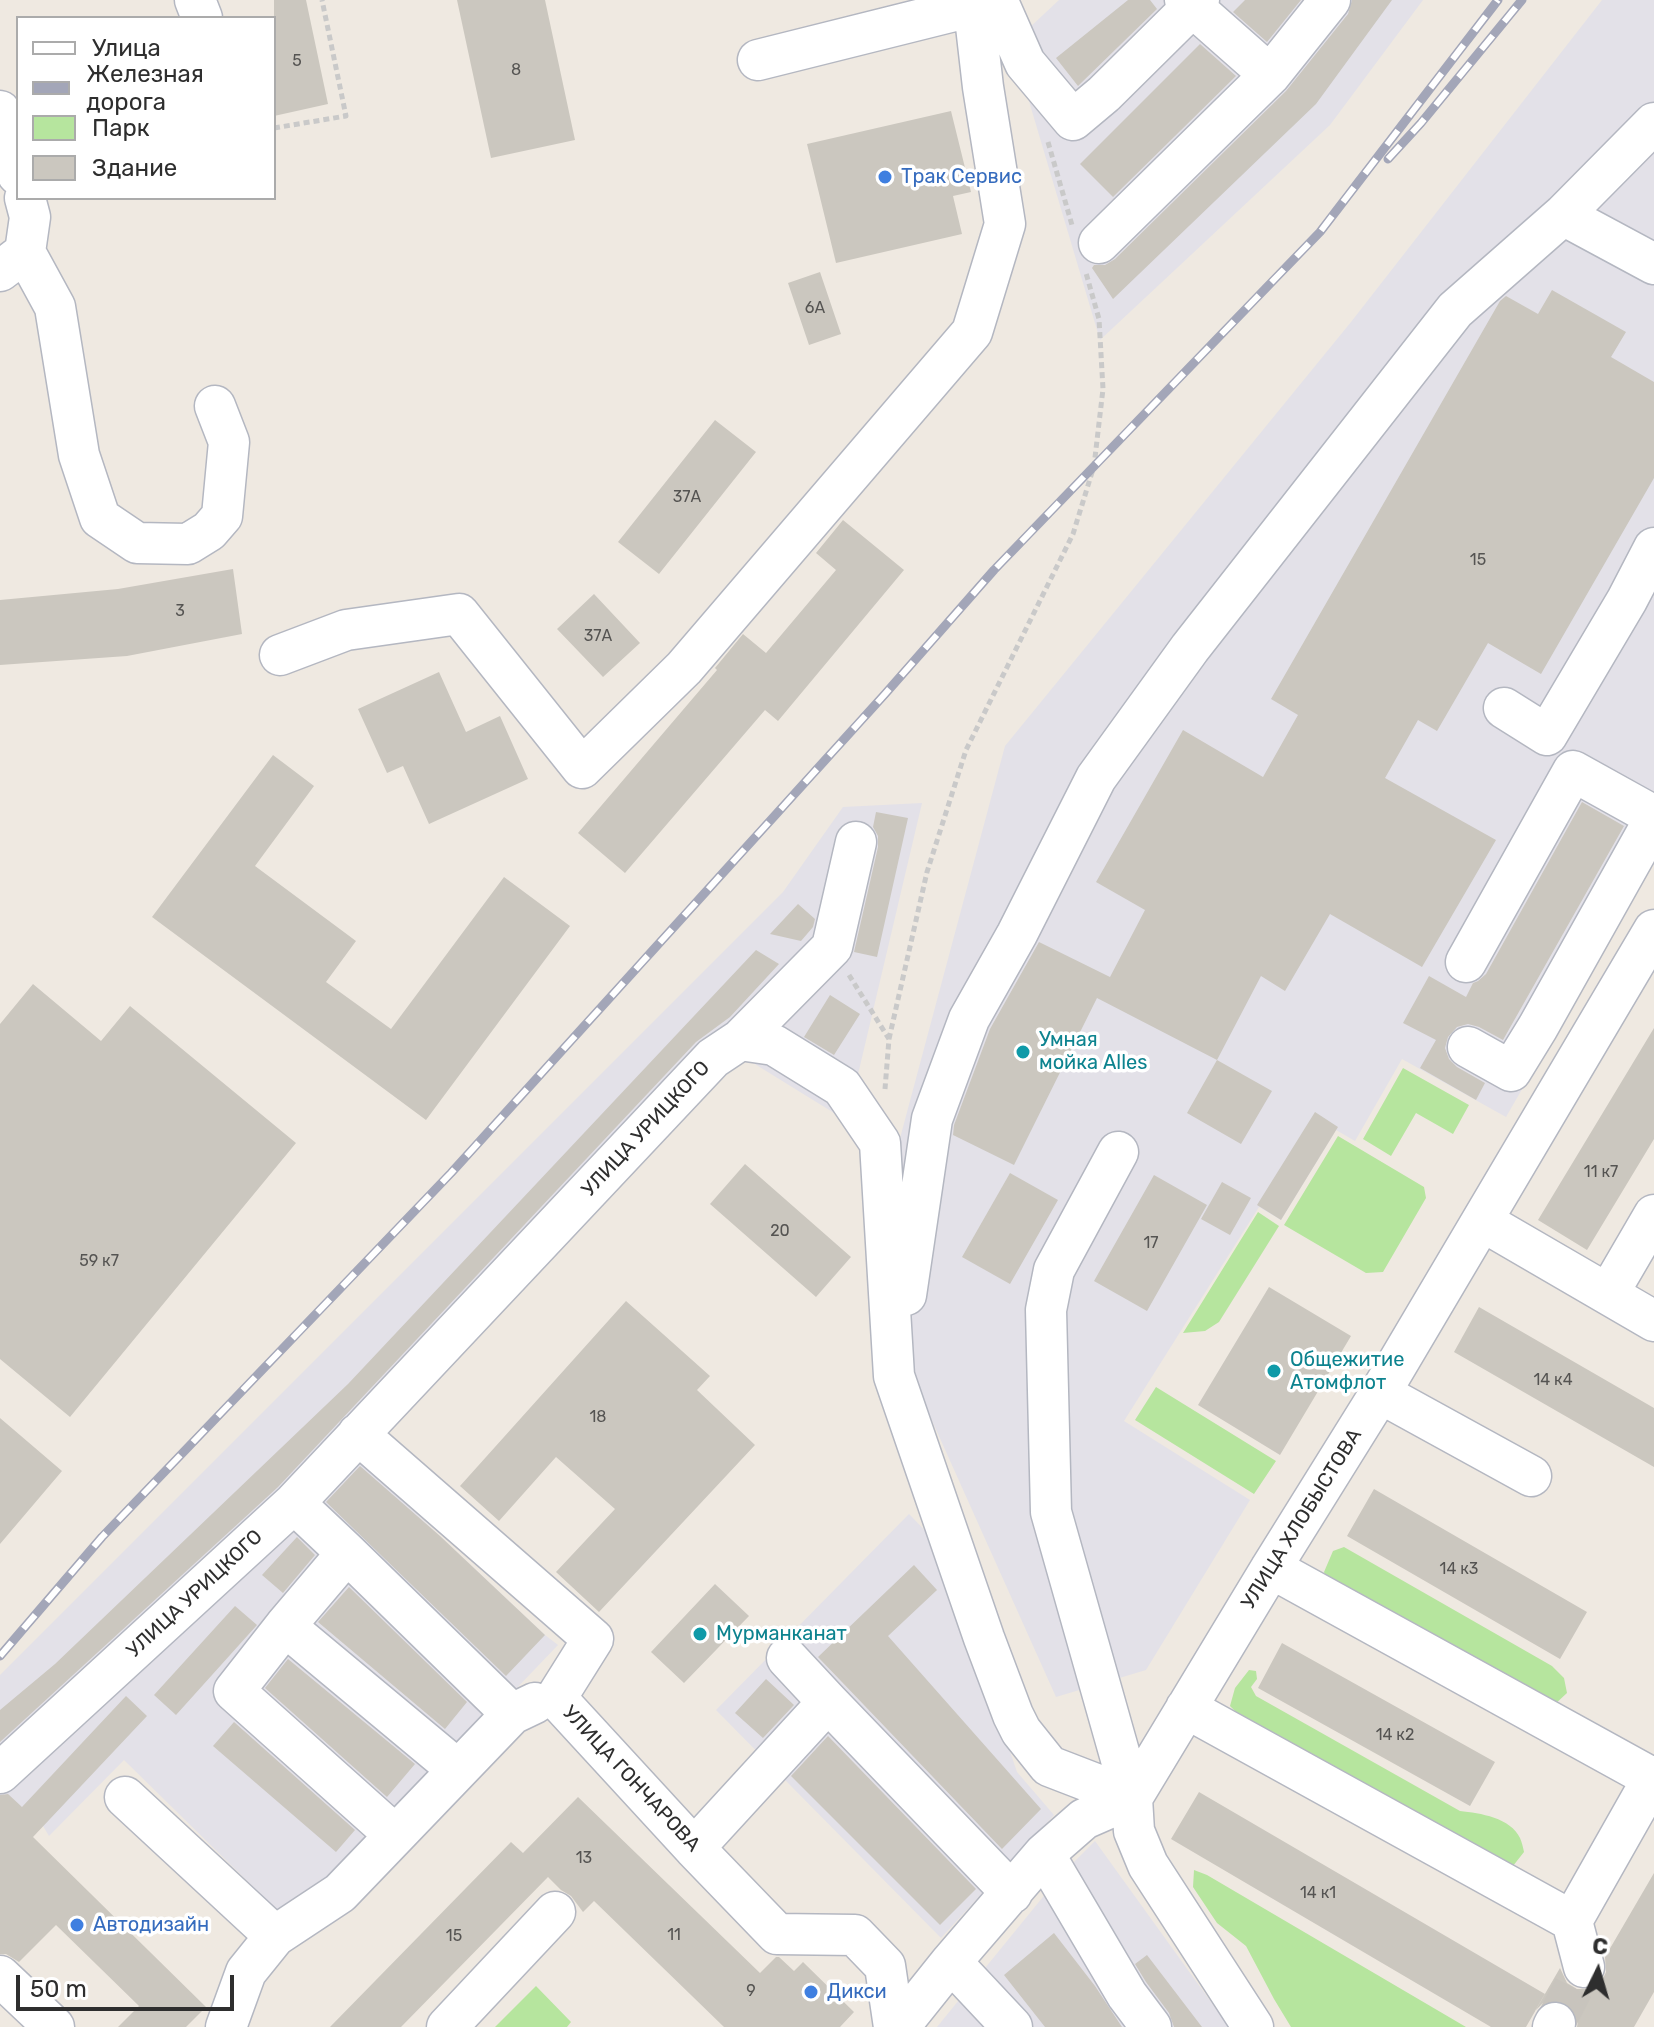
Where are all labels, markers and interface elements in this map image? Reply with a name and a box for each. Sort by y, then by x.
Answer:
legend [16,16,276,200]
text: Улица [92,34,161,62]
house number: 5 [292,51,302,71]
text: Железная дорога [86,60,204,116]
house number: 8 [511,60,521,80]
text: Парк [92,114,150,142]
text: Здание [92,154,177,182]
place label: Трак Сервис [901,165,1022,189]
marker: Трак Сервис [876,168,894,186]
house number: 6А [805,298,825,318]
house number: 37А [673,487,701,507]
house number: 15 [1470,550,1486,570]
house number: 3 [175,601,185,621]
house number: 37А [584,626,612,646]
place label: Умная мойка Alles [1039,1028,1147,1075]
marker: Умная мойка Alles [1014,1043,1032,1061]
street label: УЛИЦА УРИЦКОГО [577,1056,715,1202]
house number: 11 к7 [1584,1162,1618,1182]
house number: 20 [770,1221,790,1241]
house number: 17 [1143,1233,1159,1253]
house number: 59 к7 [79,1251,119,1271]
place label: Общежитие Атомфлот [1290,1348,1404,1395]
marker: Общежитие Атомфлот [1265,1362,1283,1380]
house number: 14 к4 [1533,1370,1573,1390]
house number: 18 [589,1407,607,1427]
street label: УЛИЦА ХЛОБЫСТОВА [1237,1425,1367,1613]
street label: УЛИЦА УРИЦКОГО [122,1525,268,1663]
house number: 14 к3 [1440,1559,1478,1579]
place label: Мурманканат [716,1622,847,1646]
marker: Мурманканат [691,1625,709,1643]
street label: УЛИЦА ГОНЧАРОВА [557,1701,705,1857]
house number: 14 к2 [1376,1725,1414,1745]
house number: 13 [576,1848,592,1868]
house number: 14 к1 [1300,1883,1336,1903]
place label: Автодизайн [93,1913,209,1937]
marker: Автодизайн [68,1916,86,1934]
house number: 11 [667,1925,681,1945]
house number: 15 [446,1926,462,1946]
north arrow [1558,1931,1638,2011]
text: С [1591,1932,1609,1961]
scale bar [20,1959,238,2009]
text: 50 m [30,1975,87,2003]
place label: Дикси [827,1980,887,2004]
house number: 9 [746,1981,756,2001]
marker: Дикси [802,1983,820,2001]

